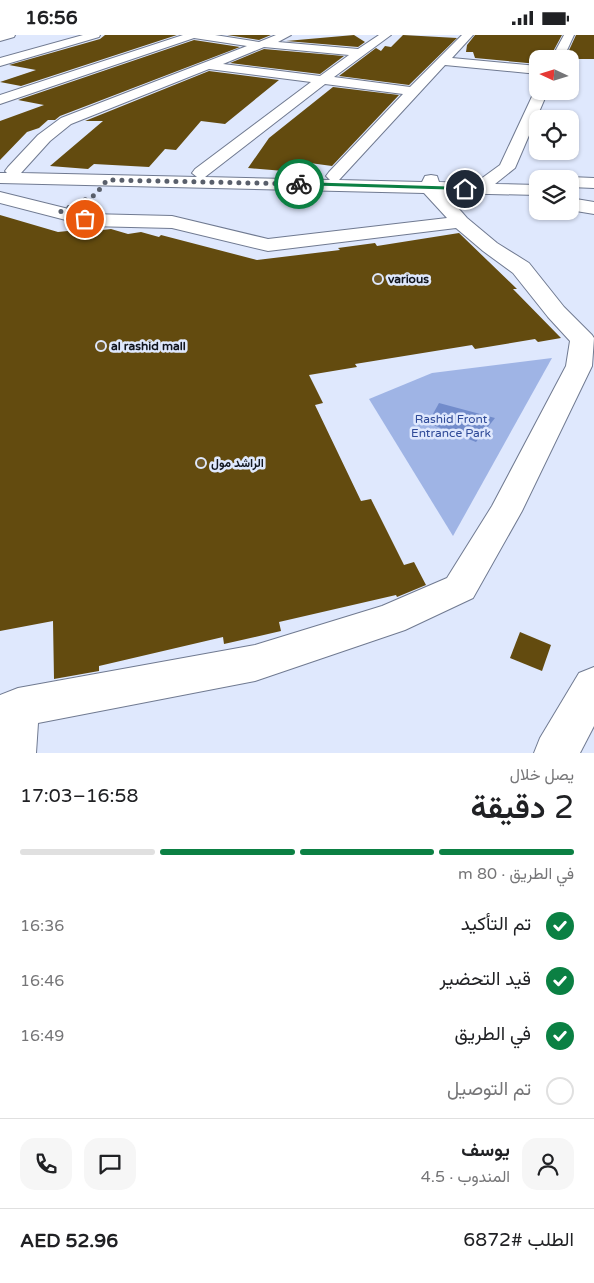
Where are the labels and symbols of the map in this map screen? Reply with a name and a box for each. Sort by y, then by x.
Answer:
north arrow [529,50,579,100]
courier [274,159,324,209]
pin [444,168,486,210]
pin [64,198,106,240]
place label: various [388,272,429,286]
marker: various [372,273,384,285]
place label: al rashid mall [111,339,186,353]
marker: al rashid mall [95,340,107,352]
park label: Rashid Front Entrance Park [411,412,491,440]
place label: الراشد مول [211,456,264,471]
marker: الراشد مول [195,457,207,469]

